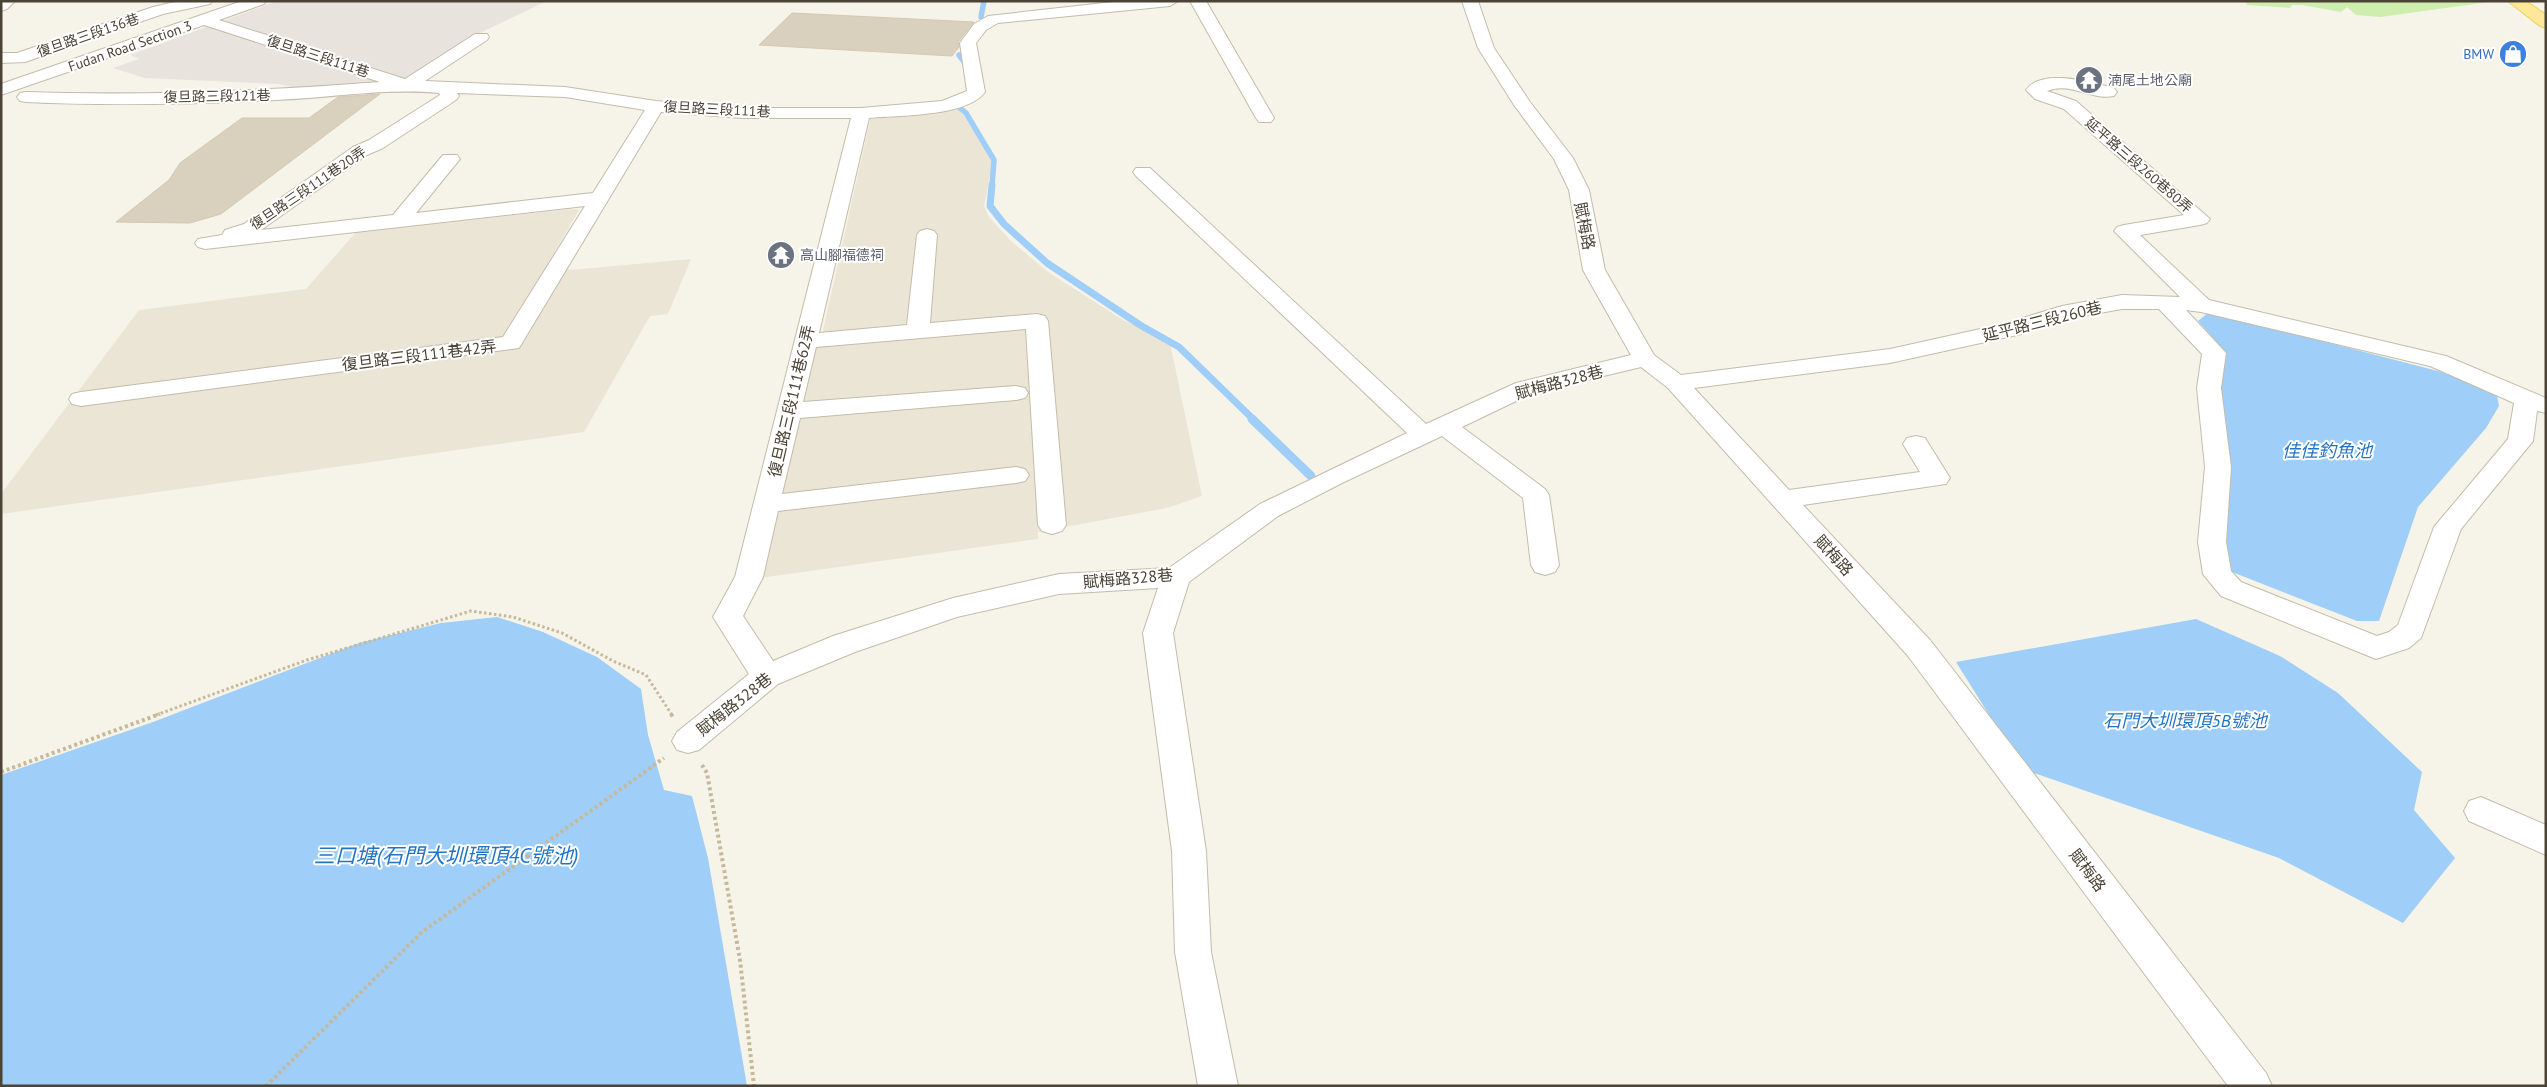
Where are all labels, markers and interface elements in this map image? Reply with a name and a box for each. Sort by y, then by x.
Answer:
street label: 復旦路三段136巷 [35,9,141,61]
street label: Fudan Road Section 3 [66,16,194,76]
street label: 復旦路三段111巷 [264,31,372,81]
shop icon: BMW [2498,39,2528,69]
place label: BMW [2463,45,2494,63]
temple icon: 湳尾土地公廟 [2074,65,2104,95]
place label: 湳尾土地公廟 [2108,71,2192,89]
street label: 復旦路三段121巷 [163,86,271,106]
street label: 復旦路三段111巷 [663,97,771,121]
street label: 延平路三段260巷80弄 [2082,114,2196,216]
street label: 復旦路三段111巷20弄 [247,142,369,234]
street label: 賦梅路 [1571,201,1599,251]
temple icon: 高山腳福德祠 [766,240,796,270]
place label: 高山腳福德祠 [800,246,884,264]
street label: 延平路三段260巷 [1980,297,2104,345]
street label: 復旦路三段111巷62弄 [764,323,818,479]
street label: 復旦路三段111巷42弄 [341,336,497,374]
street label: 賦梅路328巷 [1513,361,1605,403]
water label: 佳佳釣魚池 [2282,439,2374,462]
street label: 賦梅路 [1811,530,1857,580]
street label: 賦梅路328巷 [1082,564,1174,592]
street label: 賦梅路328巷 [692,668,776,740]
water label: 石門大圳環頂5B號池 [2103,709,2269,732]
water label: 三口塘(石門大圳環頂4C號池) [314,842,578,869]
street label: 賦梅路 [2066,845,2110,895]

